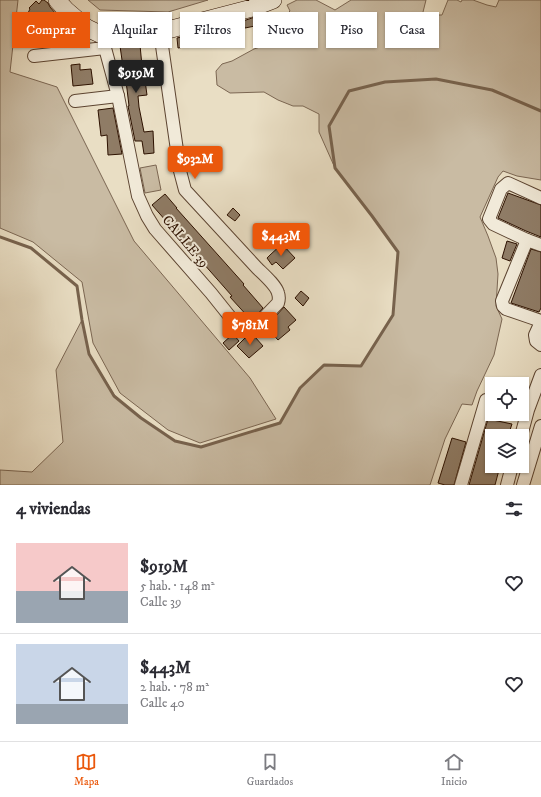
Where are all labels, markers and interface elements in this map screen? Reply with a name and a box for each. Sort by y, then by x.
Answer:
chip: Comprar [12,12,90,48]
chip: Alquilar [98,12,172,48]
chip: Filtros [180,12,245,48]
chip: Nuevo [253,12,318,48]
chip: Piso [326,12,377,48]
chip: Casa [385,12,439,48]
pin: $919M [108,60,164,94]
text: $919M [118,65,154,81]
pin: $932M [167,146,223,180]
text: $932M [177,151,213,167]
street label: CALLE 39 [158,212,213,272]
pin: $443M [253,223,309,257]
text: $443M [262,228,300,244]
pin: $781M [222,312,278,346]
text: $781M [231,317,269,333]
map controls [485,377,529,473]
button: locate [485,377,529,421]
button: layers [485,429,529,473]
text: 4 viviendas [16,498,90,520]
icon: filters [503,498,525,520]
text: $919M [140,556,188,578]
icon: home [48,559,96,607]
icon: heart [503,572,525,594]
text: 5 hab. · 148 m² [140,578,215,594]
text: Calle 39 [140,594,181,610]
text: $443M [140,657,191,679]
icon: home [48,660,96,708]
icon: heart [503,673,525,695]
text: 2 hab. · 78 m² [140,679,209,695]
text: Calle 40 [140,695,185,711]
tab: Mapa [74,751,99,789]
tab: Guardados [247,751,293,789]
tab: Inicio [441,751,467,789]

